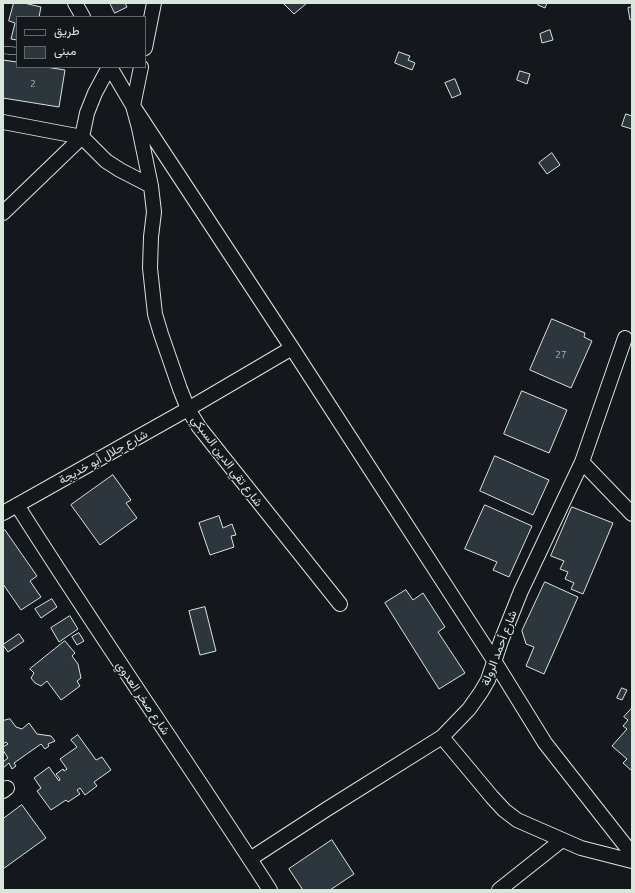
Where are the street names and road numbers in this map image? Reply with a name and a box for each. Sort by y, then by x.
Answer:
street label: شارع تقي الدين السبكي [188,413,266,509]
street label: شارع جلال أبو خديجة [56,427,150,487]
street label: شارع أحمد الرولة [478,608,520,688]
street label: شارع صخر العدوي [113,658,173,738]

